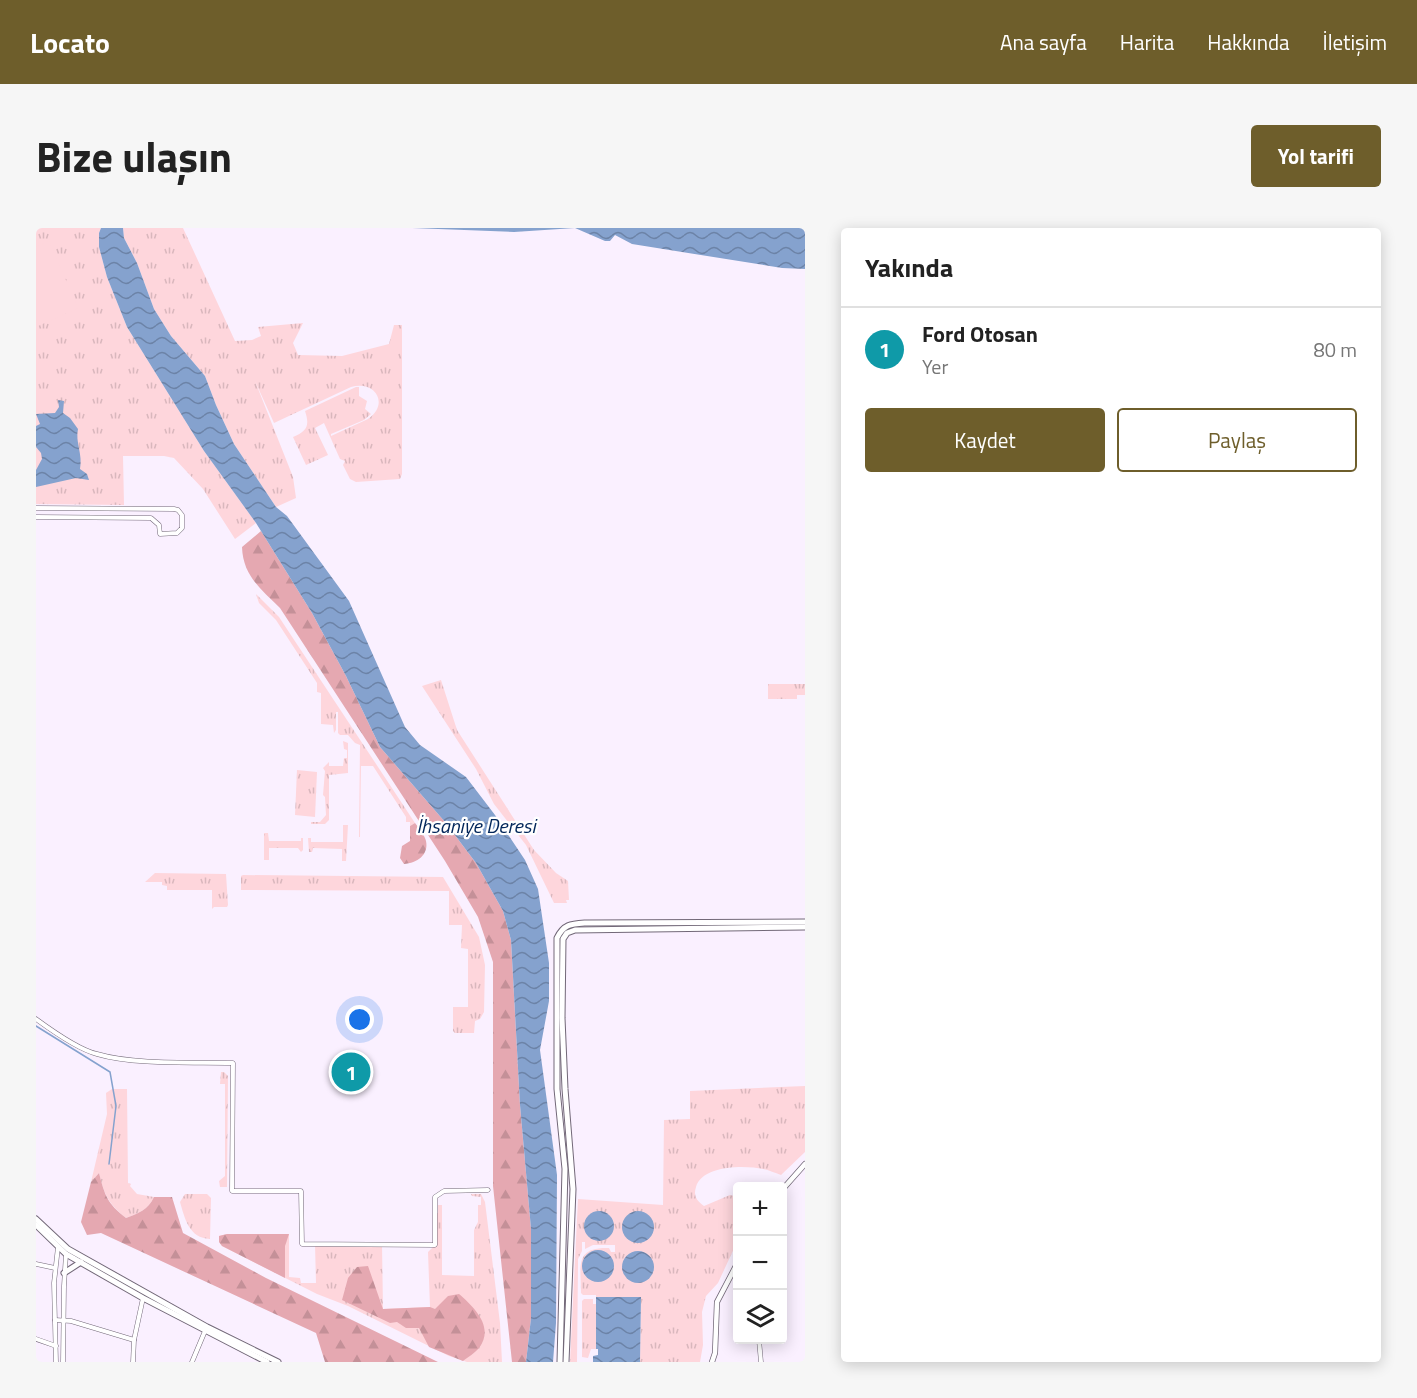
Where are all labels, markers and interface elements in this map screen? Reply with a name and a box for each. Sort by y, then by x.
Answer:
text: Locato [30,21,110,64]
text: Ana sayfa [1000,26,1087,58]
text: Harita [1120,26,1174,58]
text: Hakkında [1207,26,1290,58]
text: İletişim [1323,26,1387,58]
text: Bize ulaşın [36,124,232,188]
button: Yol tarifi [1251,125,1381,187]
text: Yakında [865,248,953,287]
text: Ford Otosan [922,317,1038,351]
text: 1 [879,334,890,365]
text: 80 m [1313,334,1357,365]
text: Yer [922,351,948,382]
button: Kaydet [865,408,1105,472]
button: Paylaş [1117,408,1357,472]
water label: İhsaniye Deresi [416,810,538,841]
your location [345,1005,374,1034]
pin: 1 [332,1050,370,1094]
map controls [733,1182,787,1344]
button: + [733,1182,787,1236]
button: − [733,1236,787,1290]
button: layers [733,1290,787,1344]

